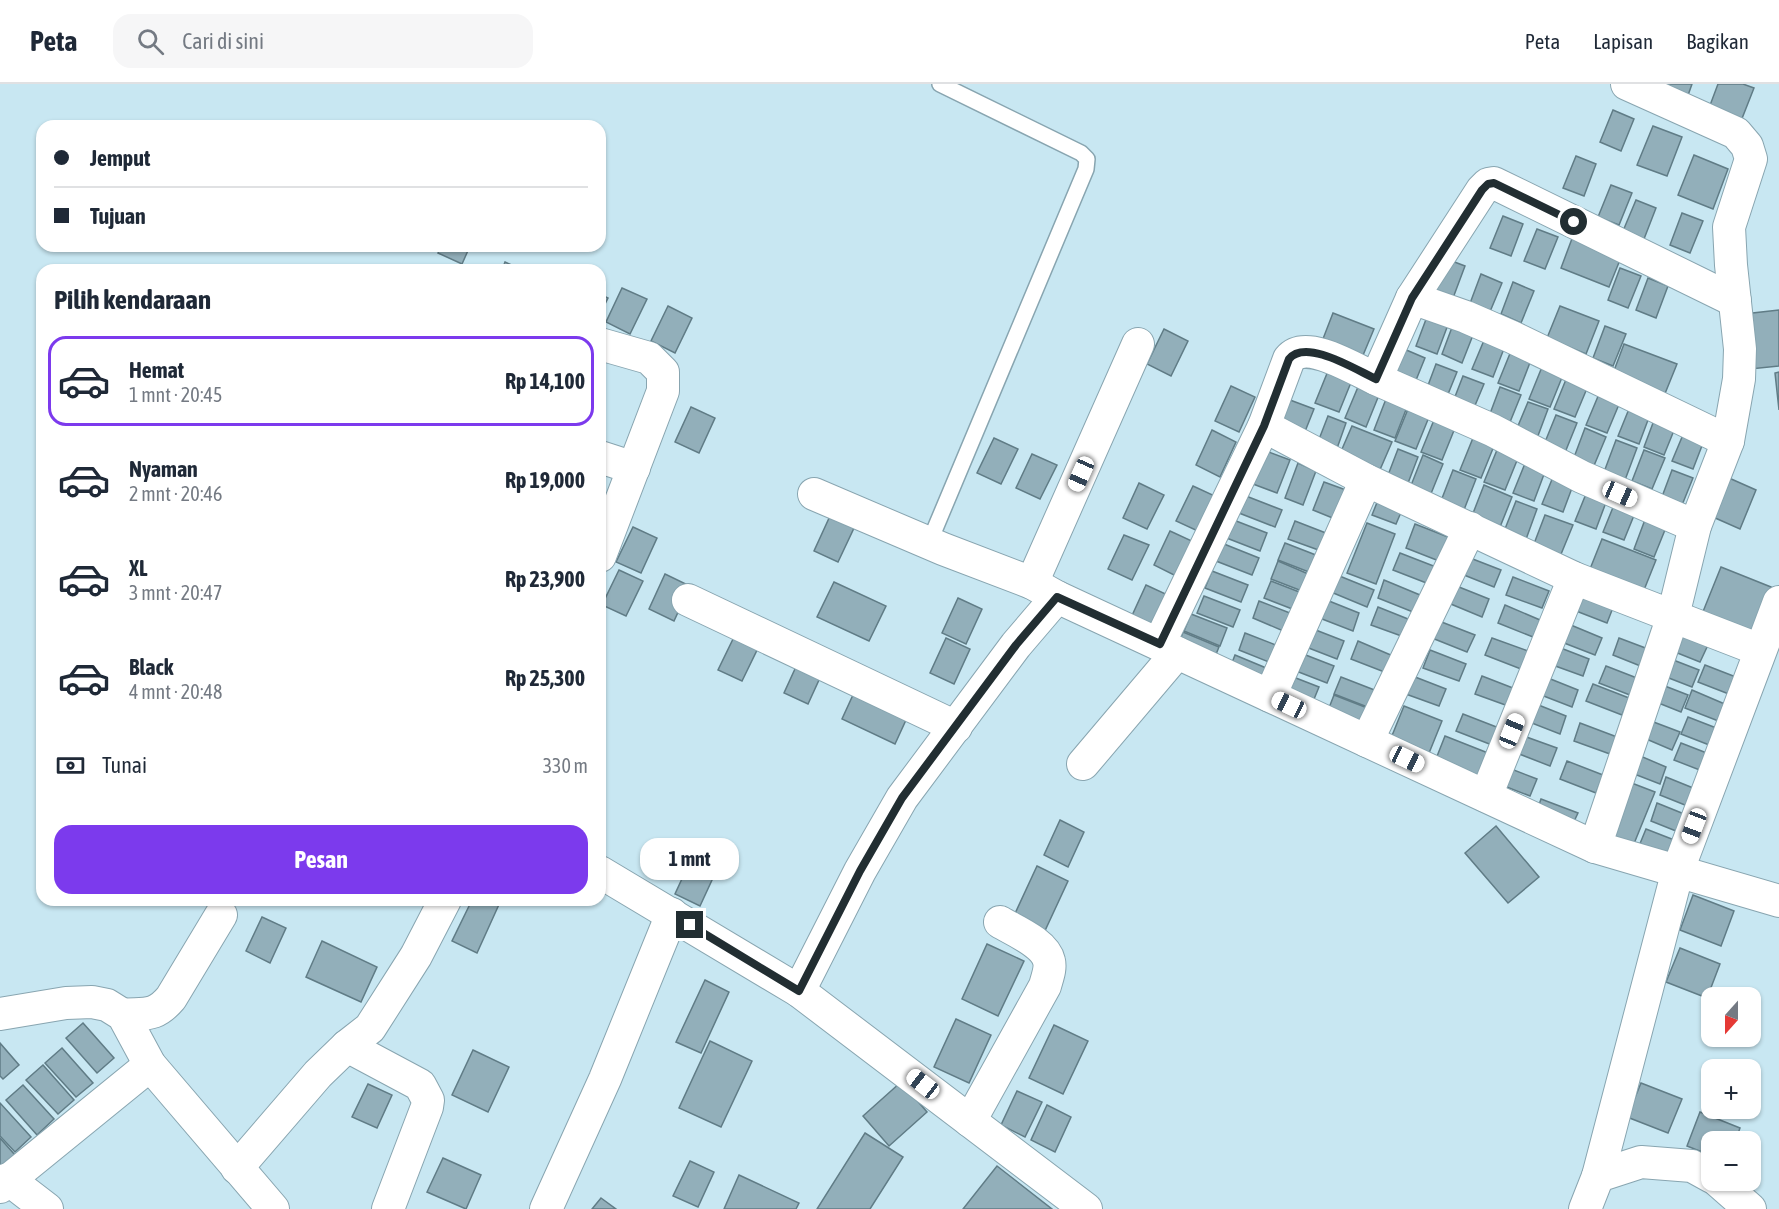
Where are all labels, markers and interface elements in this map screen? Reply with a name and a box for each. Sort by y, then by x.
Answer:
search box [113,14,533,68]
text: Peta [30,25,77,57]
icon: search [134,25,167,58]
text: Cari di sini [182,28,264,54]
text: Peta [1525,29,1560,53]
text: Lapisan [1593,29,1653,53]
text: Bagikan [1686,29,1749,53]
text: Jemput [90,145,150,171]
text: Tujuan [90,203,146,229]
route start [1560,208,1587,235]
text: Pilih kendaraan [54,284,211,315]
icon: car [57,354,111,408]
text: Hemat [129,357,184,383]
text: Rp 14,100 [505,368,585,394]
text: 1 mnt · 20:45 [129,383,222,406]
icon: car [57,453,111,507]
car [1065,454,1097,494]
text: Nyaman [129,456,198,482]
text: Rp 19,000 [505,467,585,493]
car [1600,478,1640,510]
text: 2 mnt · 20:46 [129,482,222,505]
icon: car [57,552,111,606]
text: XL [129,555,147,581]
text: Rp 23,900 [505,566,585,592]
text: 3 mnt · 20:47 [129,581,222,604]
icon: car [57,651,111,705]
text: Black [129,654,173,680]
text: Rp 25,300 [505,665,585,691]
text: 4 mnt · 20:48 [129,680,222,703]
car [1269,689,1309,721]
car [1497,711,1527,751]
car [1387,743,1427,775]
icon: cash [54,749,87,782]
text: Tunai [102,752,147,778]
text: 330 m [543,754,588,777]
car [1679,806,1709,846]
button: Pesan [54,825,588,894]
callout: 1 mnt [640,838,740,880]
text: 1 mnt [669,847,711,870]
route end [676,911,703,938]
north arrow [1701,987,1761,1047]
map controls [1701,987,1761,1191]
button: + [1701,1059,1761,1119]
car [903,1066,943,1102]
button: − [1701,1131,1761,1191]

